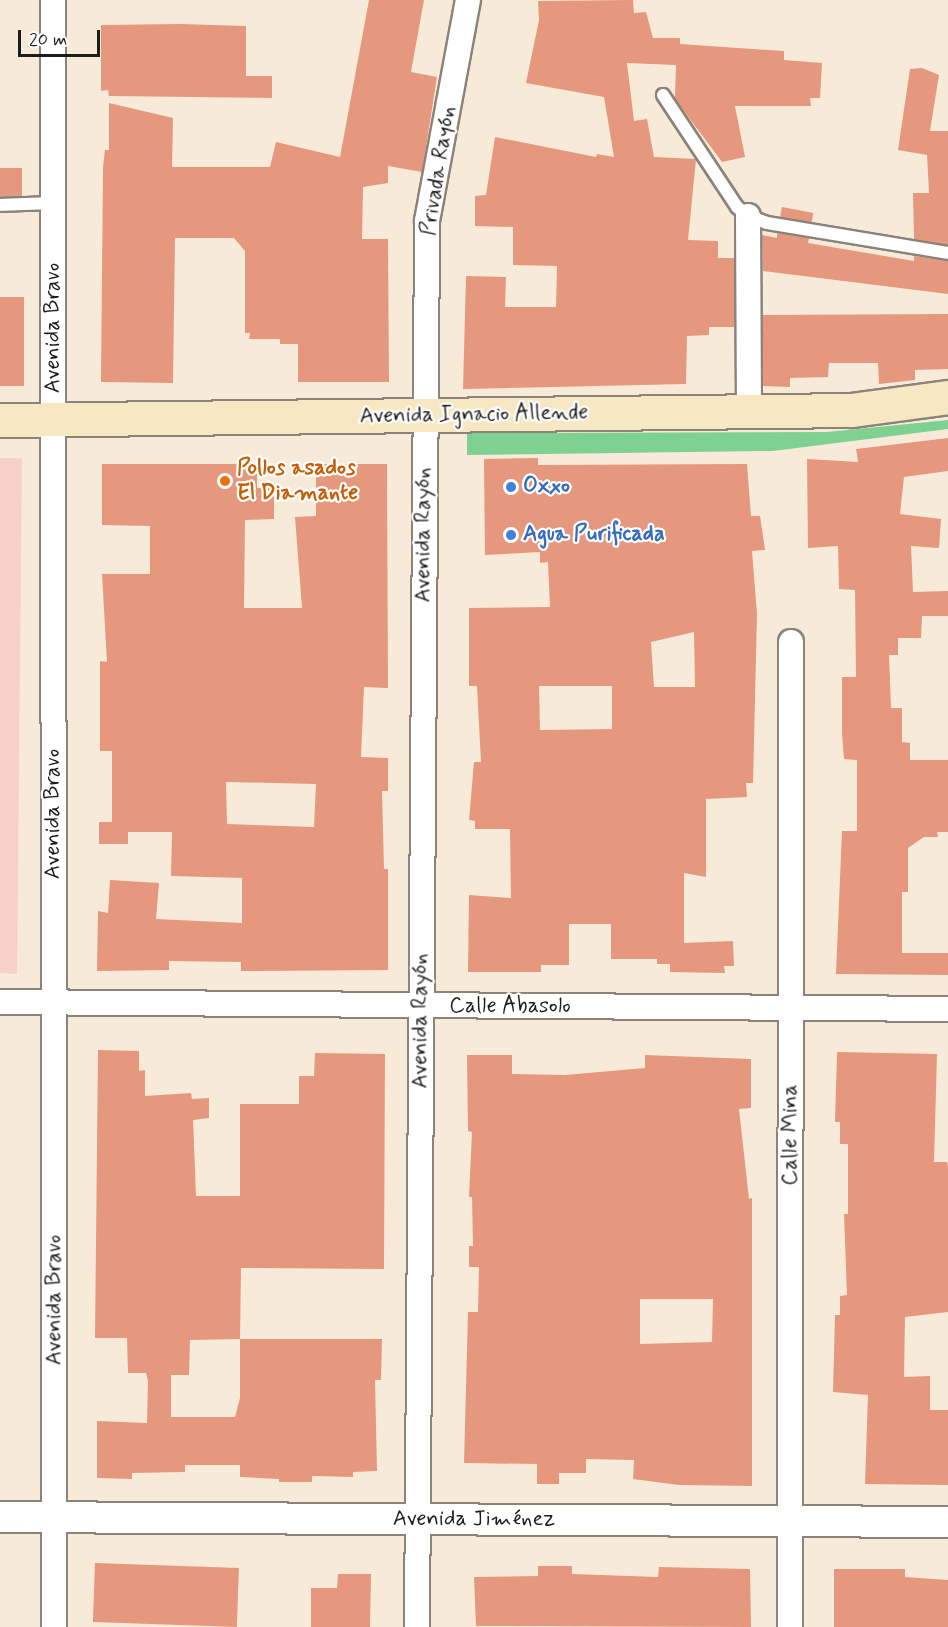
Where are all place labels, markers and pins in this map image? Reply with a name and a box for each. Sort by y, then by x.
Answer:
place label: Pollos asados El Diamante [237,455,366,506]
marker: Pollos asados El Diamante [218,474,232,488]
place label: Oxxo [523,474,570,500]
marker: Oxxo [504,480,518,494]
place label: Agua Purificada [523,522,665,548]
marker: Agua Purificada [504,528,518,542]

